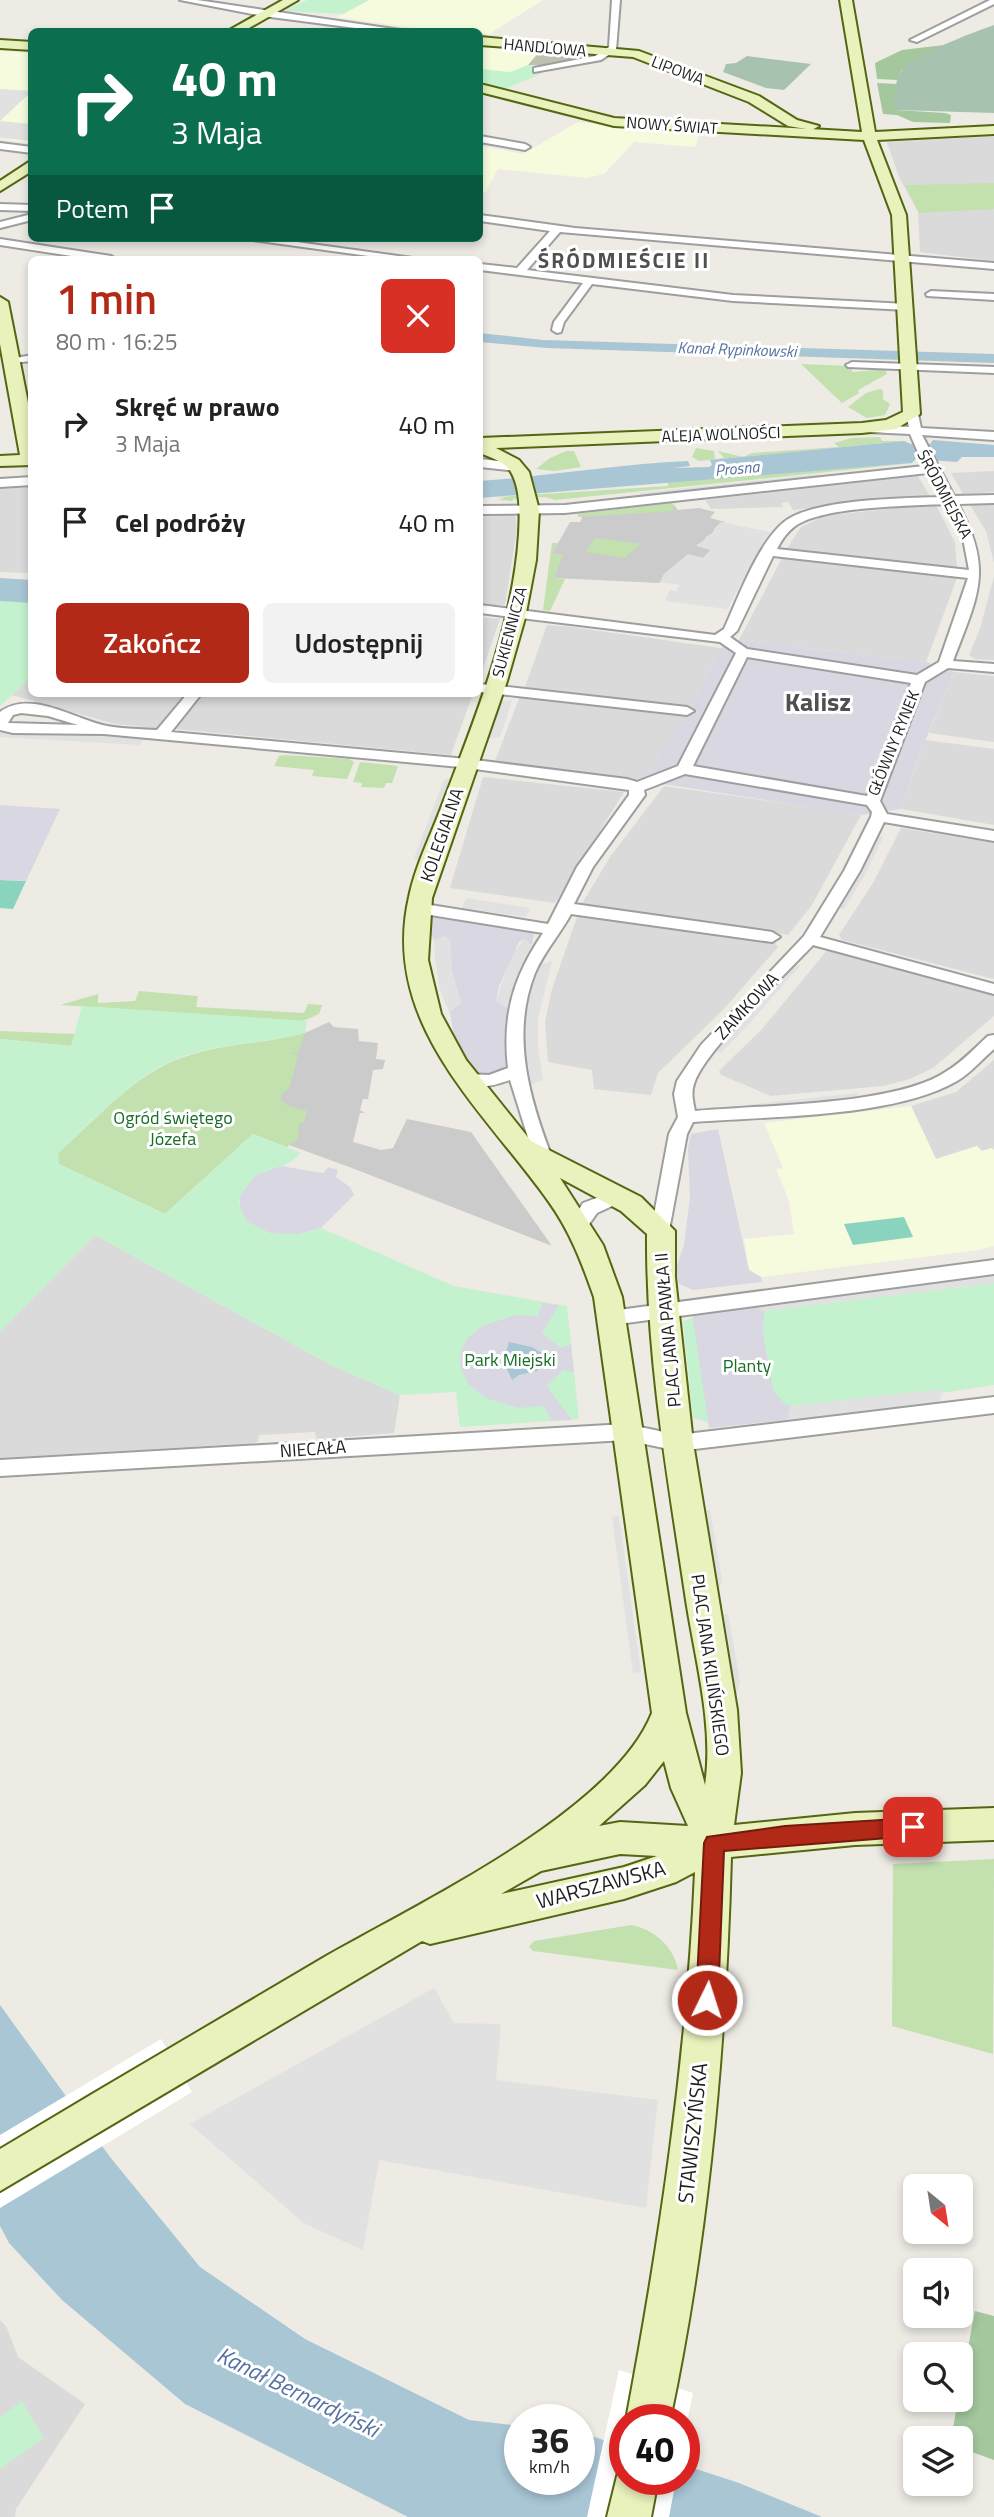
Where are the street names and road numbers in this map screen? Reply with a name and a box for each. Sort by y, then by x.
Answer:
street label: HANDLOWA [503,31,588,63]
street label: LIPOWA [648,49,708,91]
street label: NOWY ŚWIAT [625,110,719,140]
street label: ALEJA WOLNOŚCI [661,420,781,448]
street label: ŚRÓDMIEJSKA [911,445,979,543]
street label: SUKIENNICZA [485,583,533,680]
street label: GŁÓWNY RYNEK [861,687,925,799]
street label: KOLEGIALNA [413,784,470,886]
street label: ZAMKOWA [708,966,785,1045]
street label: PLAC JANA PAWŁA II [647,1252,688,1408]
street label: NIECAŁA [279,1433,347,1464]
street label: PLAC JANA KILIŃSKIEGO [684,1572,737,1758]
street label: WARSZAWSKA [532,1851,669,1917]
street label: STAWISZYŃSKA [669,2061,715,2205]

